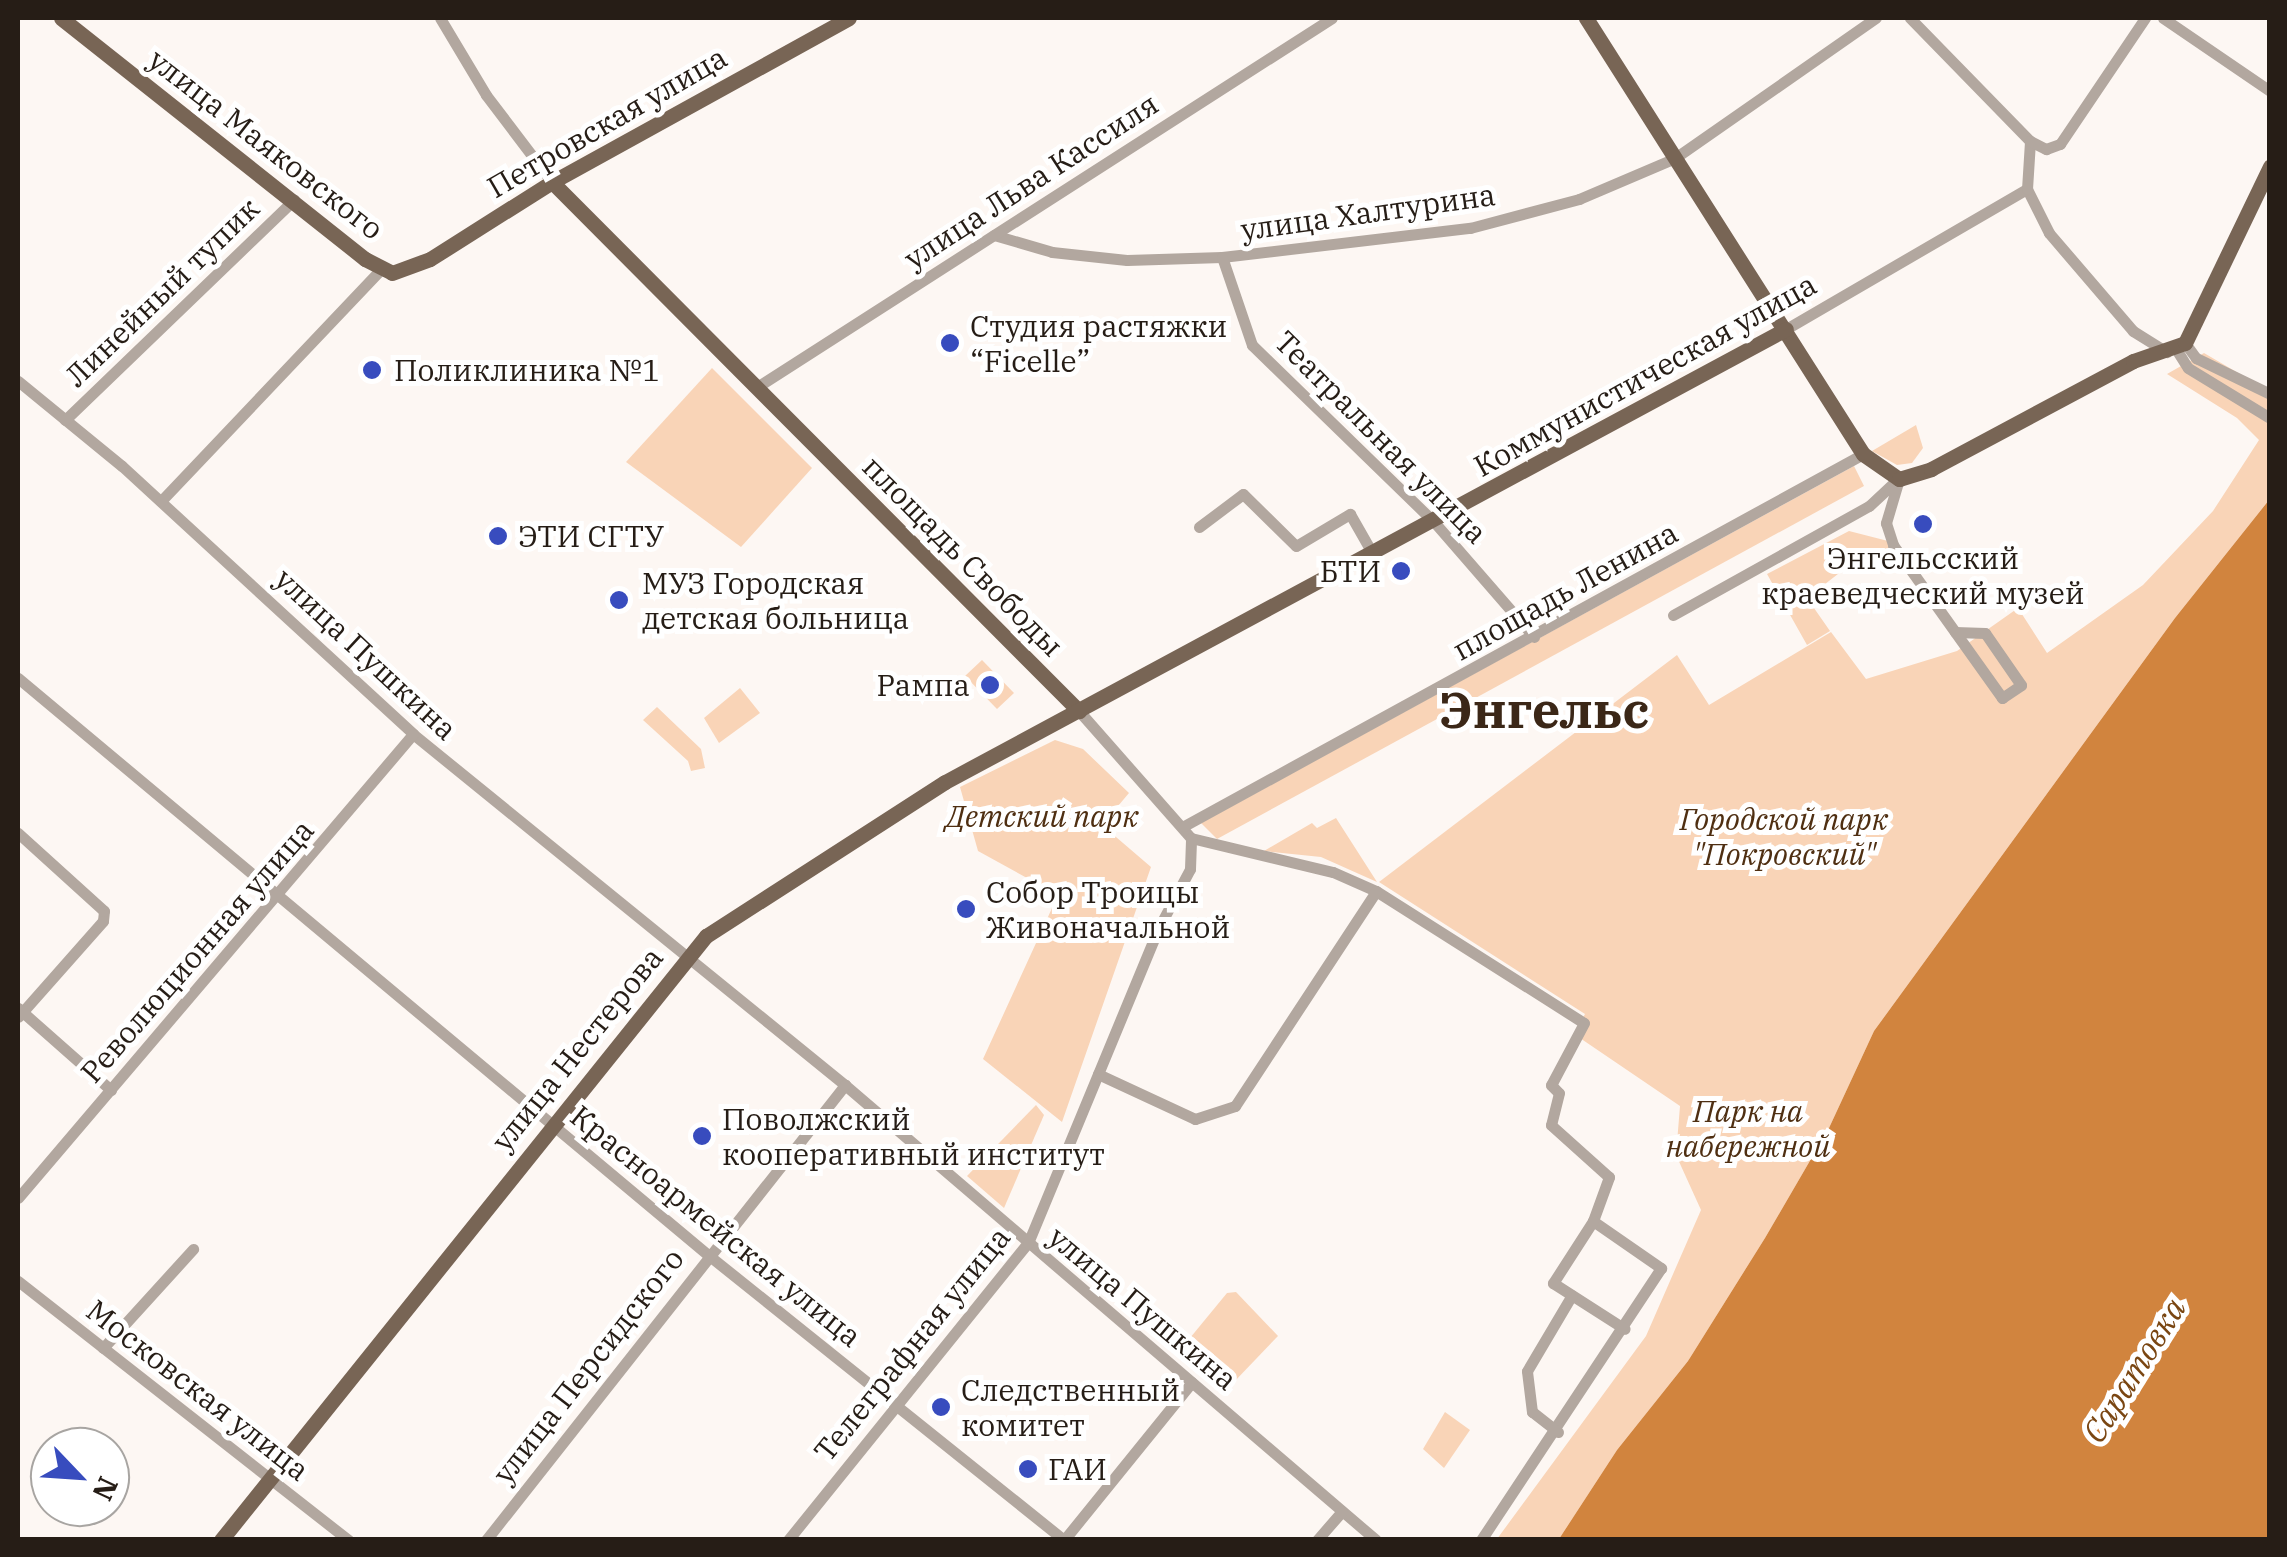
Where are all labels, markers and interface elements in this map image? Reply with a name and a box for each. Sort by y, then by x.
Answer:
street label: Петровская улица [481,39,733,205]
street label: улица Маяковского [142,41,390,247]
street label: улица Льва Кассиля [897,85,1165,277]
street label: улица Халтурина [1238,176,1498,248]
street label: Линейный тупик [58,190,266,394]
street label: Коммунистическая улица [1468,266,1822,484]
place label: Студия растяжки “Ficelle” [970,308,1227,378]
street label: Театральная улица [1267,323,1495,551]
marker: Студия растяжки “Ficelle” [939,332,961,354]
place label: Поликлиника №1 [394,352,660,388]
marker: Поликлиника №1 [359,357,385,383]
street label: площадь Свободы [855,448,1071,664]
marker: Энгельсский краеведческий музей [1912,513,1934,535]
street label: площадь Ленина [1446,514,1684,668]
place label: ЭТИ СГТУ [518,518,664,554]
marker: ЭТИ СГТУ [487,525,509,547]
place label: Энгельсский краеведческий музей [1761,540,2085,610]
place label: БТИ [1320,553,1381,589]
marker: БТИ [1390,560,1412,582]
street label: улица Пушкина [268,561,464,747]
place label: МУЗ Городская детская больница [642,565,909,636]
marker: МУЗ Городская детская больница [606,587,632,613]
place label: Рампа [877,667,970,703]
marker: Рампа [979,674,1001,696]
district label: Энгельс [1439,680,1649,740]
park label: Детский парк [945,798,1139,834]
park label: Городской парк "Покровский" [1680,801,1888,872]
street label: Революционная улица [73,812,321,1090]
place label: Собор Троицы Живоначальной [986,874,1230,944]
marker: Собор Троицы Живоначальной [955,898,977,920]
street label: улица Нестерова [484,940,670,1158]
park label: Парк на набережной [1666,1093,1830,1164]
street label: Красноармейская улица [563,1098,869,1354]
place label: Поволжский кооперативный институт [722,1101,1105,1172]
marker: Поволжский кооперативный институт [691,1125,713,1147]
street label: улица Пушкина [1041,1219,1245,1397]
street label: Телеграфная улица [806,1220,1018,1468]
street label: улица Персидского [485,1241,691,1491]
water label: Саратовка [2074,1291,2194,1449]
street label: Московская улица [80,1292,316,1488]
place label: Следственный комитет [961,1372,1180,1442]
marker: Следственный комитет [930,1396,952,1418]
north arrow [30,1427,130,1527]
place label: ГАИ [1048,1451,1107,1487]
marker: ГАИ [1017,1458,1039,1480]
text: N [84,1471,127,1507]

